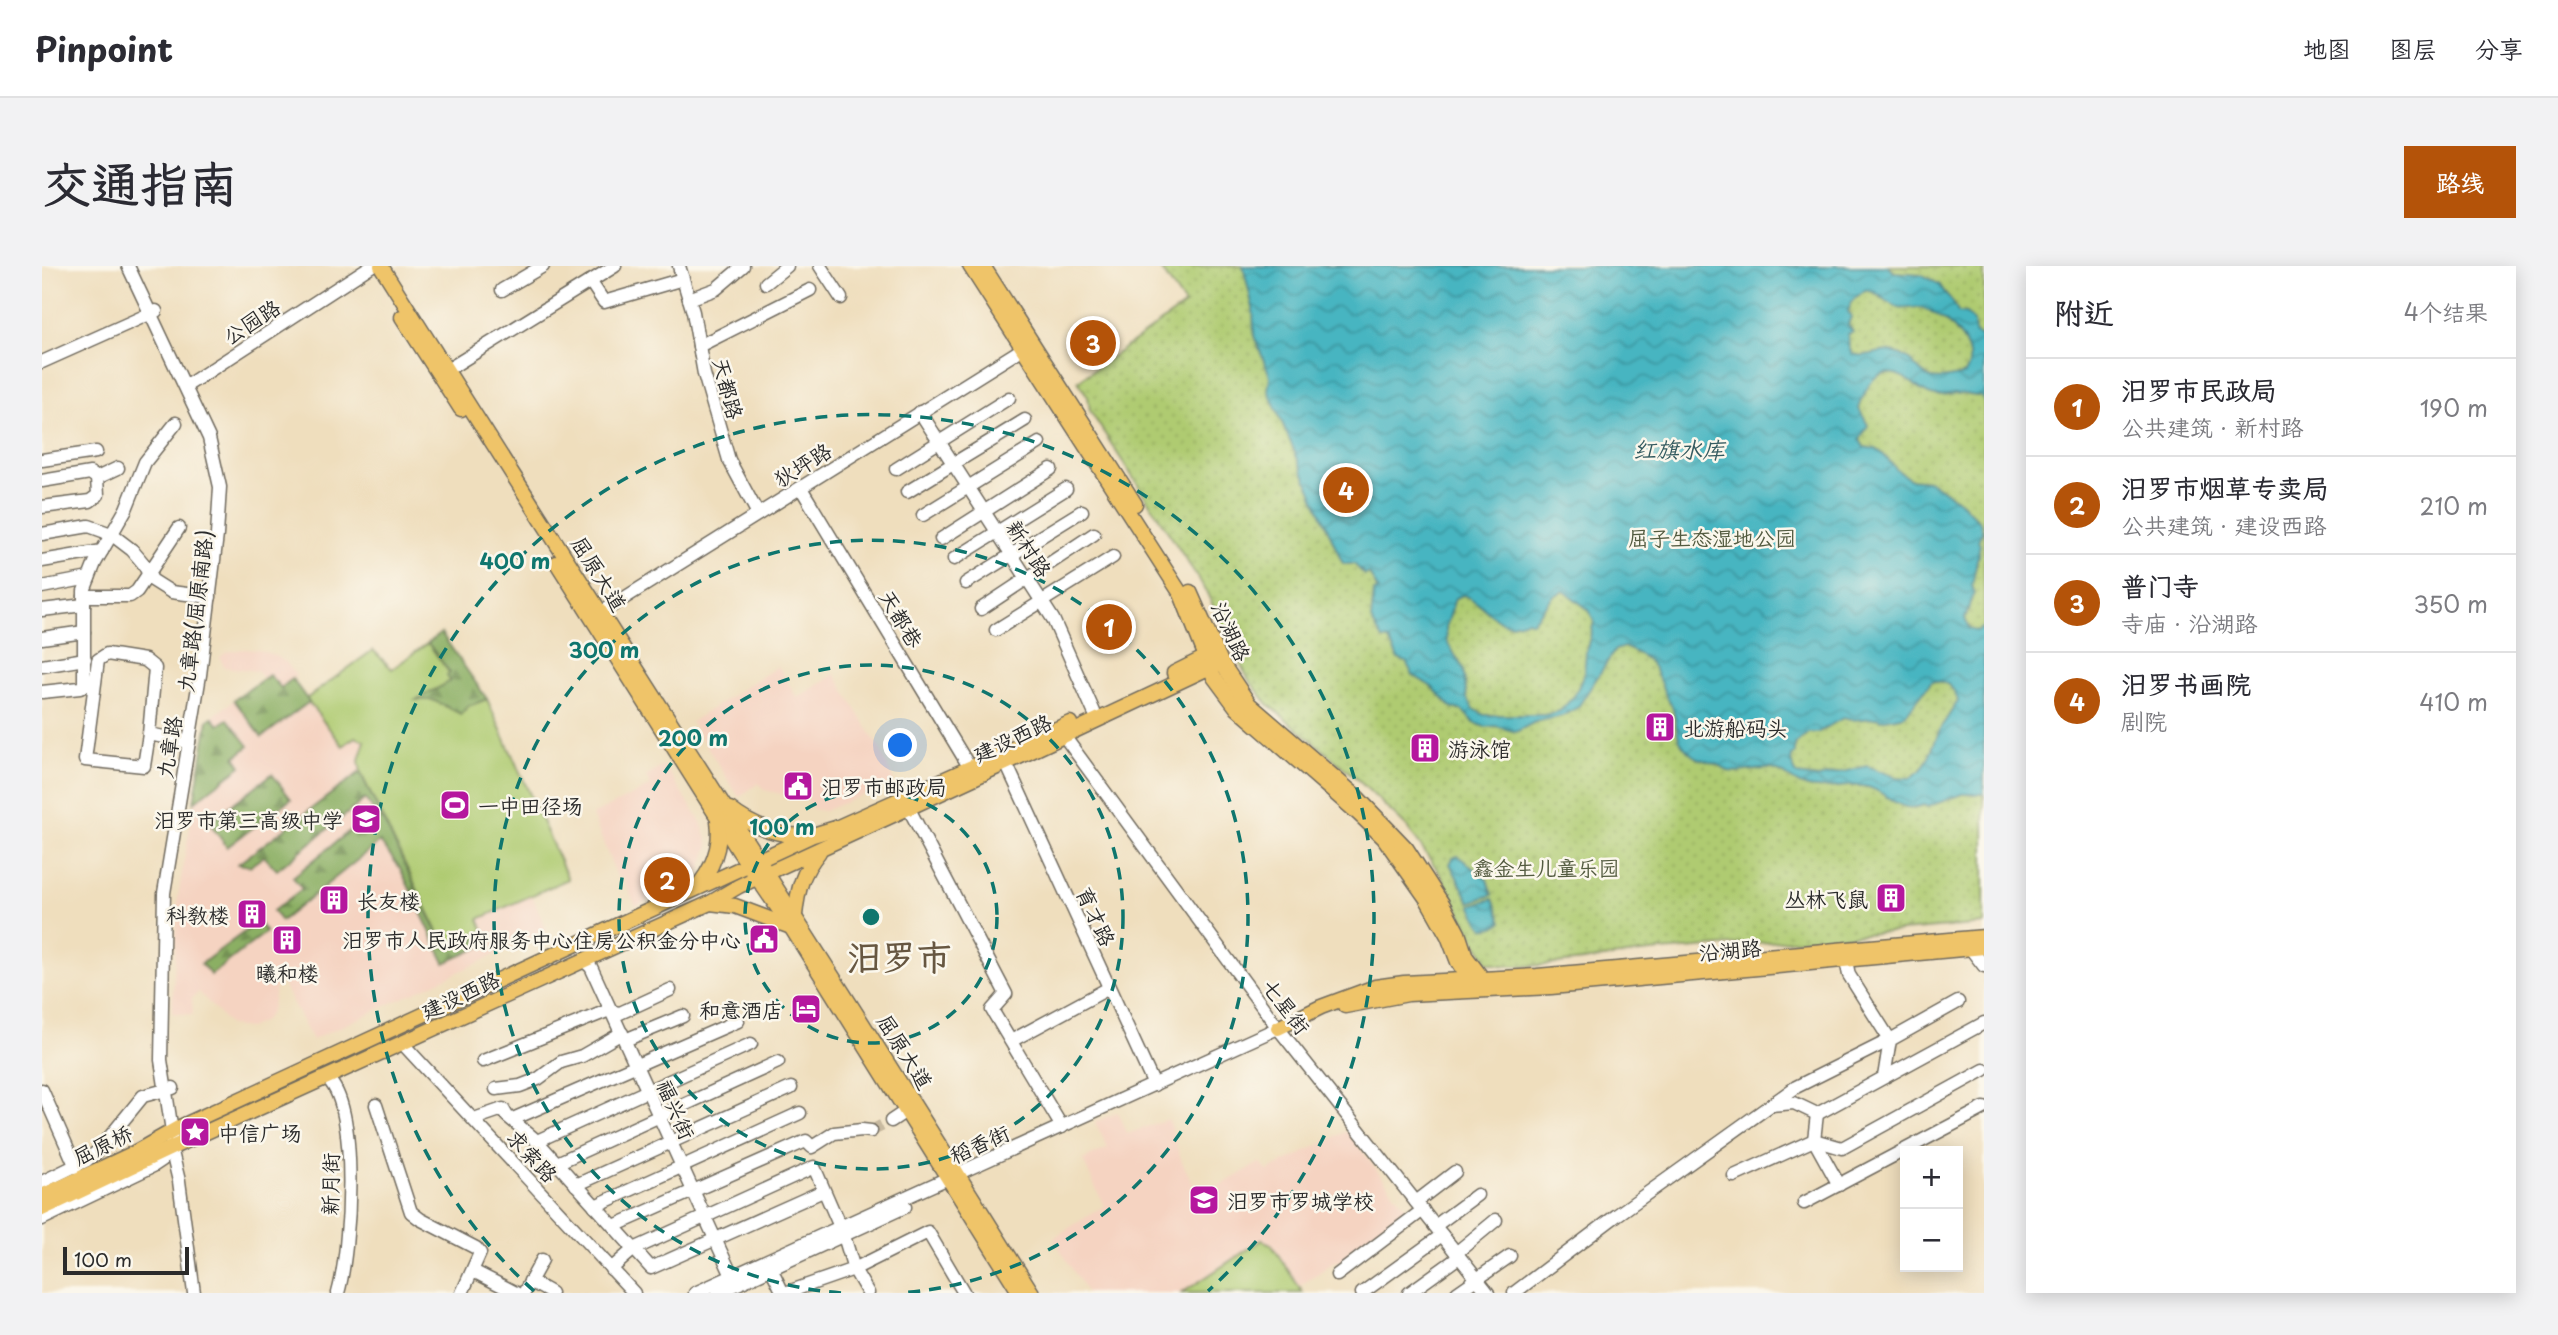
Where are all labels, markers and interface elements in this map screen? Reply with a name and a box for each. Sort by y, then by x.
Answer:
text: Pinpoint [35,23,173,73]
text: 地图 [2303,30,2351,66]
text: 图层 [2389,30,2437,66]
text: 分享 [2475,30,2523,66]
text: 交通指南 [42,145,238,219]
button: 路线 [2404,146,2516,218]
text: 附近 [2054,289,2114,334]
street label: 公园路 [216,290,286,352]
text: 4个结果 [2404,294,2488,329]
pin: 3 [1070,317,1116,369]
street label: 天都路 [705,353,753,423]
text: 汨罗市民政局 [2121,370,2277,409]
text: 1 [2072,390,2083,425]
text: 190 m [2420,390,2488,425]
text: 公共建筑 · 新村路 [2121,409,2304,444]
water label: 红旗水库 [1633,431,1727,466]
street label: 狄坪路 [767,434,837,494]
pin: 4 [1323,464,1369,516]
text: 汨罗市烟草专卖局 [2121,468,2329,507]
text: 2 [2069,488,2085,523]
text: 210 m [2420,488,2488,523]
text: 公共建筑 · 建设西路 [2121,507,2327,542]
street label: 新村路 [999,513,1061,583]
park label: 屈子生态湿地公园 [1628,521,1796,553]
street label: 九章路(屈原南路) [168,528,220,694]
street label: 屈原大道 [564,529,636,617]
text: 400 m [480,544,550,576]
text: 普门寺 [2121,566,2199,605]
street label: 天都巷 [872,583,932,653]
text: 3 [2069,586,2085,621]
text: 350 m [2413,586,2488,621]
street label: 沿湖路 [1204,596,1260,666]
pin: 1 [1086,601,1132,653]
text: 寺庙 · 沿湖路 [2121,605,2258,640]
text: 300 m [569,633,639,665]
text: 汨罗书画院 [2121,664,2251,703]
text: 4 [2069,684,2085,719]
text: 410 m [2419,684,2488,719]
text: 剧院 [2121,703,2167,738]
street label: 建设西路 [967,705,1057,769]
building icon: 北游船码头 [1643,710,1677,744]
place label: 北游船码头 [1683,711,1788,743]
street label: 九章路 [147,713,189,781]
text: 200 m [658,721,728,753]
your location [883,728,917,762]
building icon: 游泳馆 [1408,731,1442,765]
place label: 游泳馆 [1448,732,1511,764]
public building icon: 汨罗市邮政局 [781,769,815,803]
place label: 汨罗市邮政局 [821,770,947,802]
sports icon: 一中田径场 [438,788,472,822]
place label: 一中田径场 [478,789,583,821]
school or university icon: 汨罗市第三高级中学 [349,802,383,836]
place label: 汨罗市第三高级中学 [154,803,343,835]
text: 100 m [749,810,815,842]
park label: 鑫金生儿童乐园 [1473,851,1620,883]
pin: 2 [644,854,690,906]
street label: 育才路 [1069,881,1125,951]
building icon: 丛林飞鼠 [1874,881,1908,915]
place label: 丛林飞鼠 [1784,882,1868,914]
building icon: 长友楼 [317,883,351,917]
place label: 长友楼 [357,884,420,916]
building icon: 科教楼 [235,897,269,931]
place label: 科教楼 [166,898,229,930]
centre of rings [859,905,883,929]
public building icon: 汨罗市人民政府服务中心住房公积金分中心 [747,922,781,956]
building icon: 曦和楼 [270,923,304,957]
place label: 汨罗市人民政府服务中心住房公积金分中心 [342,923,741,955]
district label: 汨罗市 [846,929,952,982]
street label: 沿湖路 [1697,930,1763,968]
place label: 曦和楼 [256,956,319,988]
street label: 建设西路 [415,962,505,1026]
street label: 七星街 [1255,971,1319,1041]
hotel icon: 和意酒店 [789,992,823,1026]
place label: 和意酒店 [699,993,783,1025]
street label: 屈原大道 [870,1007,942,1095]
street label: 福兴街 [650,1074,704,1144]
place icon: 中信广场 [178,1115,212,1149]
street label: 屈原桥 [67,1116,137,1172]
place label: 中信广场 [218,1116,302,1148]
street label: 稻香街 [944,1116,1014,1170]
street label: 求索路 [500,1121,566,1189]
map controls [1900,1146,1963,1272]
button: + [1900,1146,1963,1209]
street label: 新月街 [312,1152,346,1216]
school or university icon: 汨罗市罗城学校 [1187,1183,1221,1217]
place label: 汨罗市罗城学校 [1227,1184,1374,1216]
button: − [1900,1209,1963,1272]
scale bar [63,1244,189,1276]
text: 100 m [74,1245,132,1273]

